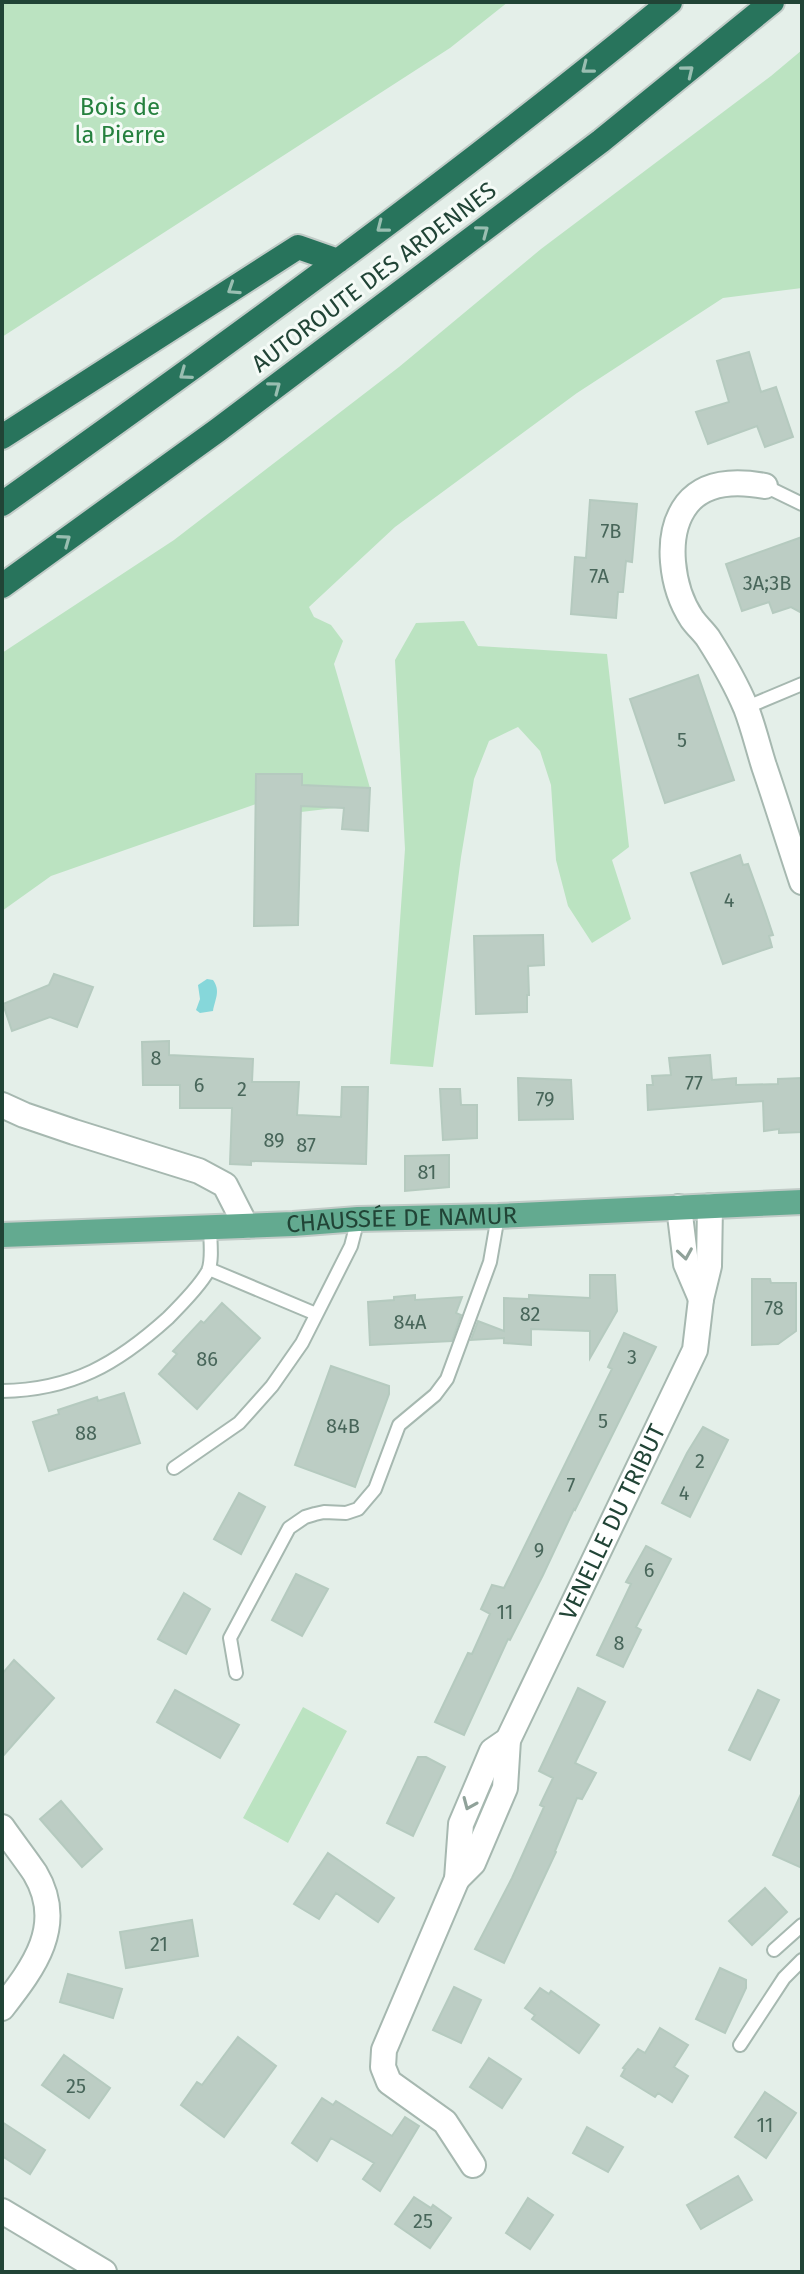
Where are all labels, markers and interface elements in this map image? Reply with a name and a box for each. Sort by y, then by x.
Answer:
one-way arrow [581,59,596,73]
one-way arrow [679,66,694,80]
park label: Bois de la Pierre [74,93,166,149]
street label: AUTOROUTE DES ARDENNES [246,176,502,378]
one-way arrow [376,218,391,232]
one-way arrow [474,226,489,240]
one-way arrow [227,280,242,295]
one-way arrow [180,364,194,378]
one-way arrow [266,382,281,397]
house number: 7B [600,519,622,543]
one-way arrow [57,536,71,550]
house number: 7A [589,564,609,588]
house number: 3A;3B [743,571,791,595]
house number: 5 [677,728,687,752]
house number: 4 [724,888,735,912]
house number: 8 [150,1046,162,1070]
house number: 77 [685,1071,703,1095]
house number: 6 [194,1073,204,1097]
house number: 2 [237,1077,247,1101]
house number: 79 [535,1087,555,1111]
house number: 89 [263,1128,285,1152]
house number: 87 [296,1133,316,1157]
house number: 81 [417,1160,437,1184]
street label: CHAUSSÉE DE NAMUR [285,1201,518,1238]
one-way arrow [676,1247,693,1261]
house number: 78 [764,1296,784,1320]
house number: 82 [520,1302,540,1326]
house number: 84A [393,1310,427,1334]
house number: 3 [627,1345,637,1369]
house number: 86 [196,1347,218,1371]
house number: 5 [598,1409,608,1433]
house number: 84B [326,1414,360,1438]
street label: VENELLE DU TRIBUT [554,1419,671,1624]
house number: 88 [75,1421,97,1445]
house number: 2 [695,1449,705,1473]
house number: 7 [567,1473,576,1497]
house number: 4 [679,1481,690,1505]
house number: 9 [534,1538,544,1562]
house number: 6 [644,1558,654,1582]
house number: 11 [496,1600,514,1624]
house number: 8 [613,1631,625,1655]
one-way arrow [463,1796,479,1810]
house number: 21 [150,1932,168,1956]
house number: 25 [66,2074,86,2098]
house number: 11 [756,2113,774,2137]
house number: 25 [413,2209,433,2233]

